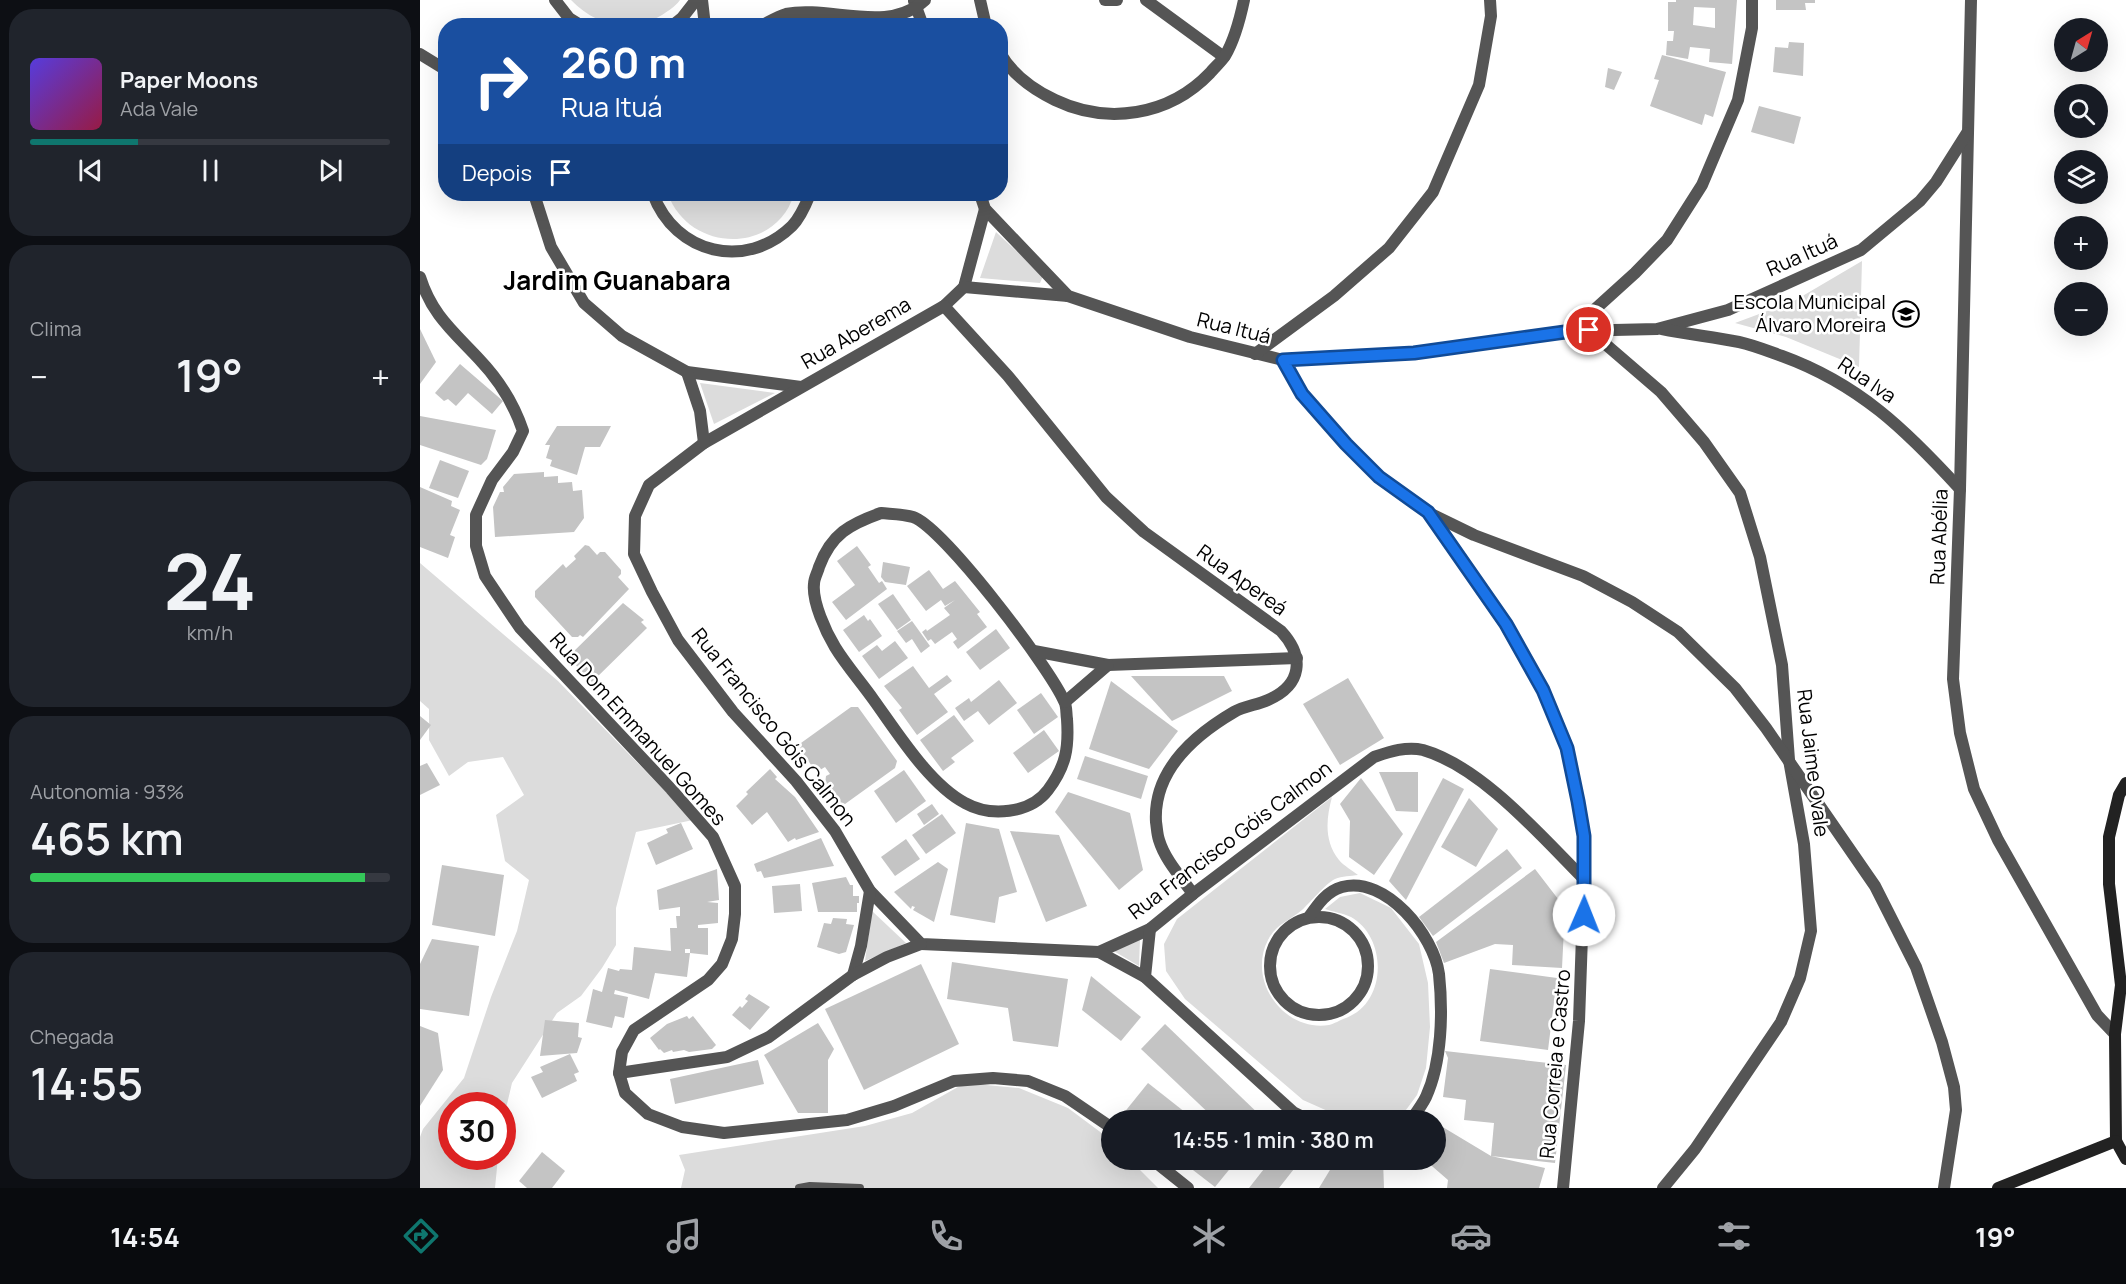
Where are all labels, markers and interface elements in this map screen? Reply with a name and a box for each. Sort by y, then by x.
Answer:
north arrow [2054,18,2108,72]
map controls [2054,18,2108,336]
text: 260 m [561,33,686,91]
icon: right [462,42,540,120]
text: Paper Moons [120,65,258,95]
button: search [2054,84,2108,138]
text: Rua Ituá [561,88,663,125]
text: Ada Vale [120,95,198,122]
button: layers [2054,150,2108,204]
icon: previous [74,154,107,187]
icon: pause [194,154,227,187]
icon: next [314,154,347,187]
icon: arrive [544,156,577,189]
text: Depois [462,158,532,188]
button: + [2054,216,2108,270]
street label: Rua Ituá [1762,227,1842,282]
district label: Jardim Guanabara [503,262,731,298]
button: − [2054,282,2108,336]
place label: Escola Municipal Álvaro Moreira [1733,288,1886,338]
street label: Rua Aberema [796,290,915,375]
school or university icon: Escola Municipal Álvaro Moreira [1891,299,1921,329]
pin [1563,304,1614,355]
street label: Rua Ituá [1194,305,1274,350]
icon: arrive [1572,313,1605,346]
text: Clima [30,315,82,342]
text: 19° [176,344,243,406]
street label: Rua Iva [1833,350,1902,409]
text: − [30,354,48,399]
text: + [371,354,390,399]
street label: Rua Abélia [1923,488,1954,586]
text: 24 [164,527,256,633]
street label: Rua Apereá [1192,538,1293,621]
text: km/h [187,619,233,646]
street label: Rua Francisco Góis Calmon [686,622,863,831]
street label: Rua Dom Emmanuel Gomes [544,626,733,831]
street label: Rua Jaime Ovale [1791,687,1836,838]
street label: Rua Francisco Góis Calmon [1123,754,1337,925]
text: Autonomia · 93% [30,778,184,805]
text: 465 km [30,807,184,869]
position arrow [1552,883,1616,947]
street label: Rua Correia e Castro [1533,968,1576,1160]
text: Chegada [30,1023,114,1050]
text: 14:55 [30,1052,143,1114]
speed limit sign: 30 [438,1092,516,1170]
text: 14:55 · 1 min · 380 m [1173,1125,1374,1155]
icon: directions [400,1215,442,1257]
icon: music [663,1215,705,1257]
icon: phone [925,1215,967,1257]
icon: climate [1188,1215,1230,1257]
icon: car [1450,1215,1492,1257]
icon: filters [1713,1215,1755,1257]
text: 14:54 [110,1218,180,1255]
text: 19° [1975,1218,2016,1255]

